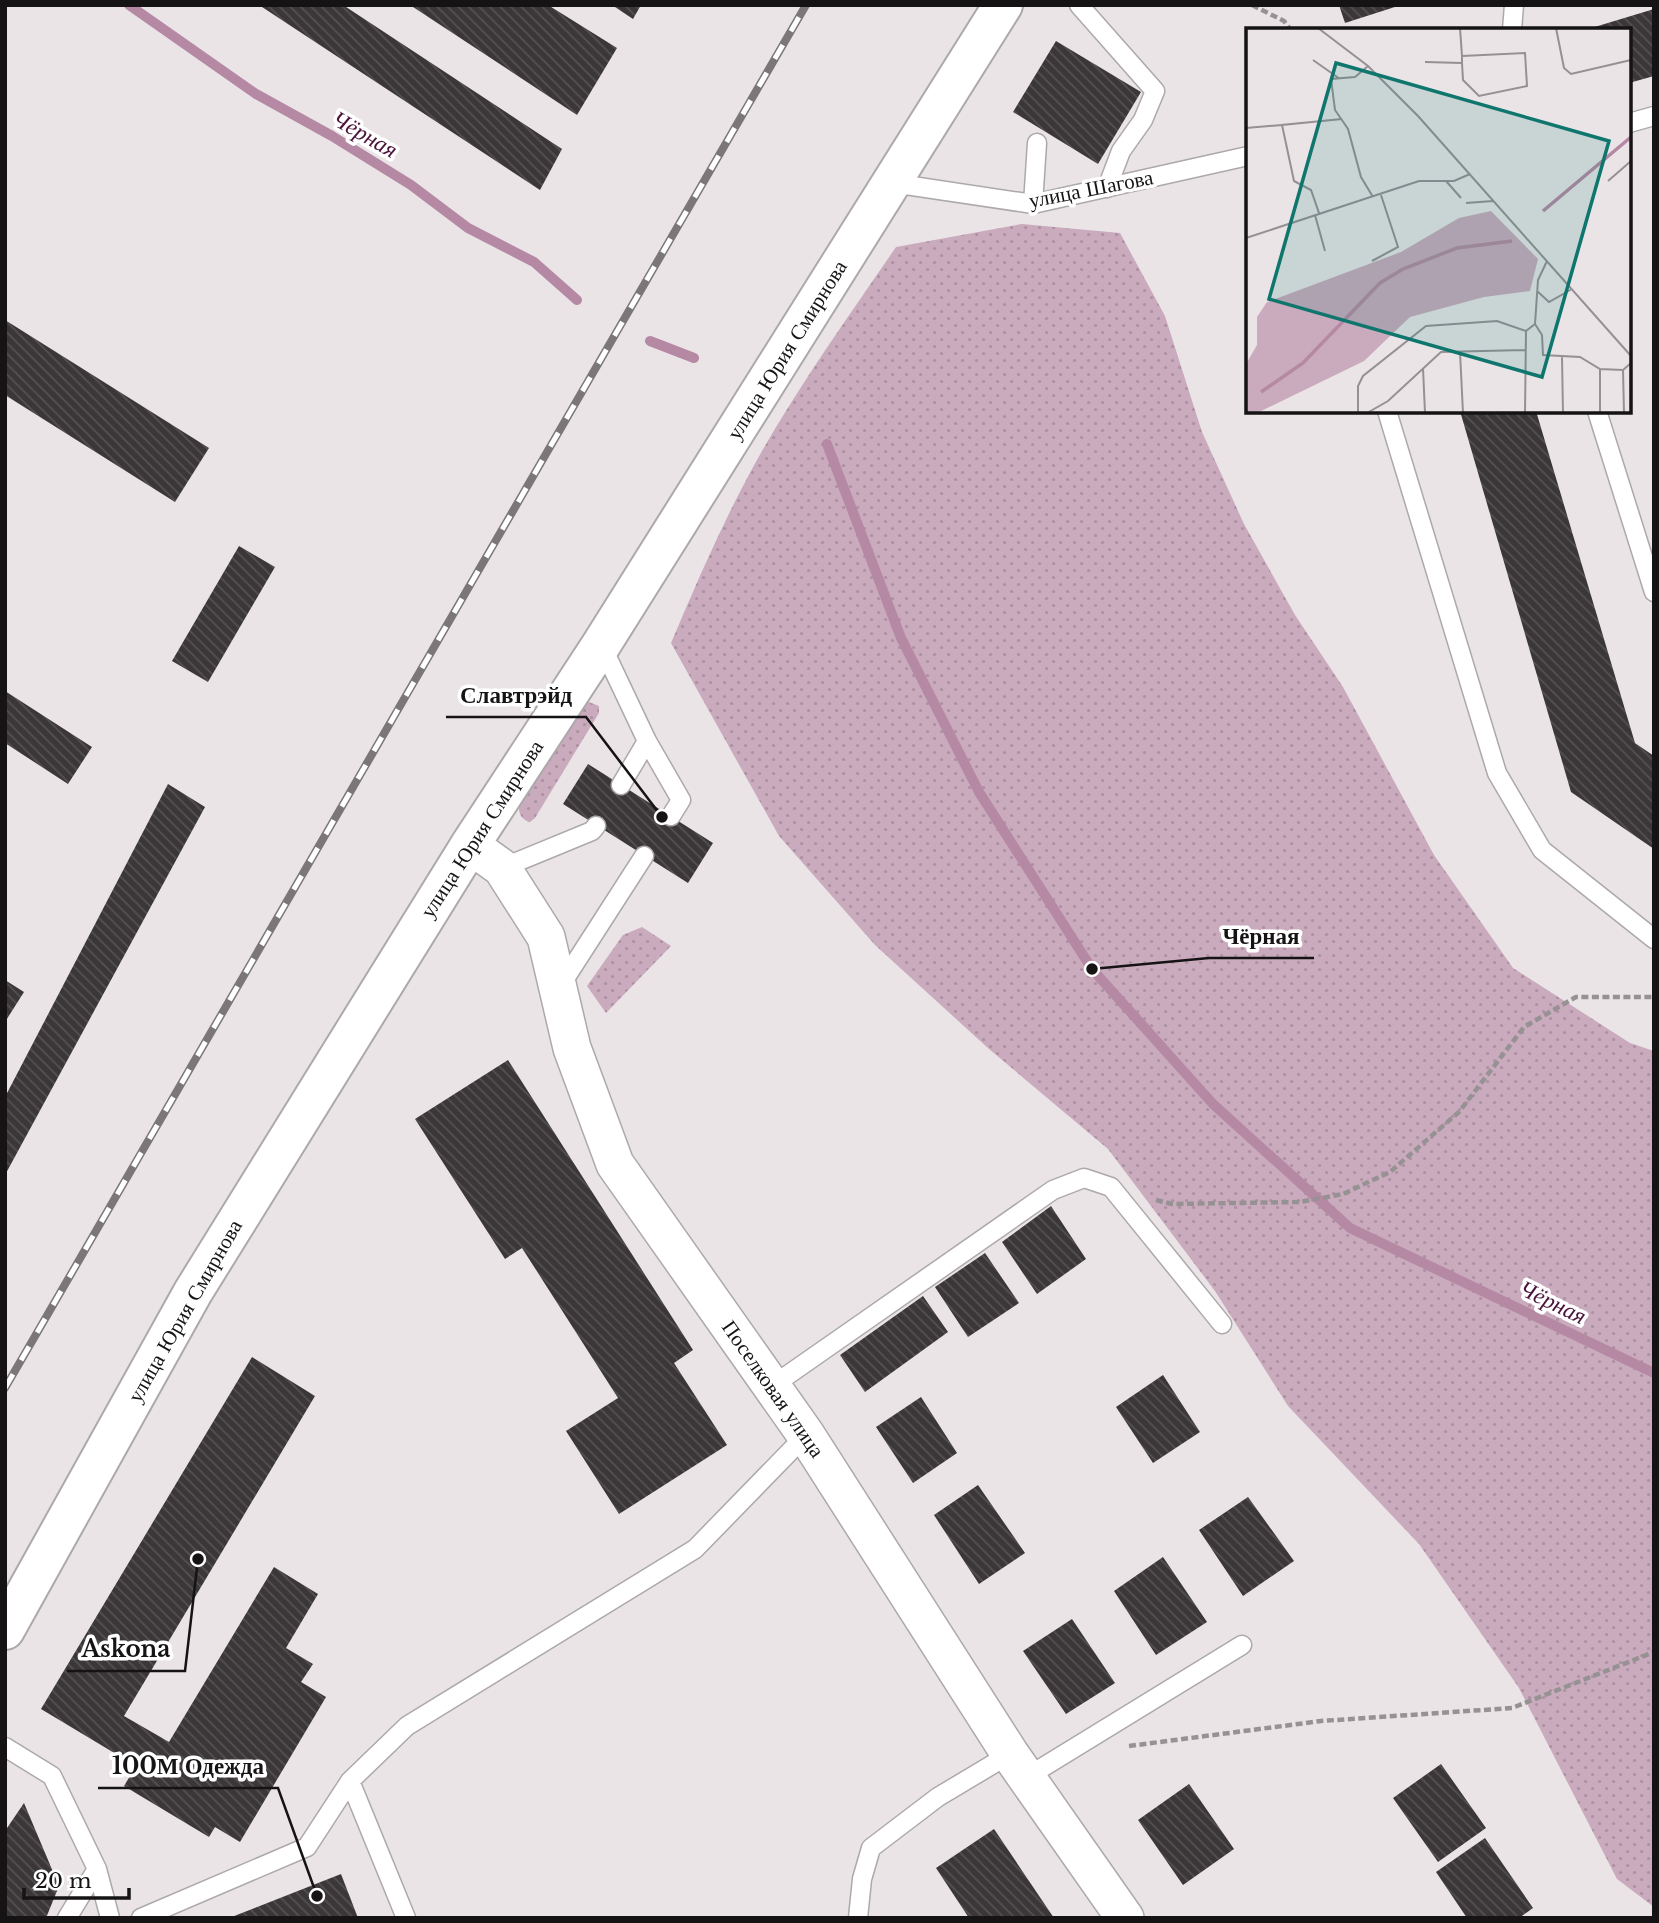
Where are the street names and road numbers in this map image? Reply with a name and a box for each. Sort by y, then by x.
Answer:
street label: улица Шагова [1027,164,1156,214]
street label: улица Юрия Смирнова [721,255,853,445]
street label: улица Юрия Смирнова [415,735,550,923]
street label: улица Юрия Смирнова [122,1214,248,1407]
street label: Поселковая улица [716,1315,830,1463]

